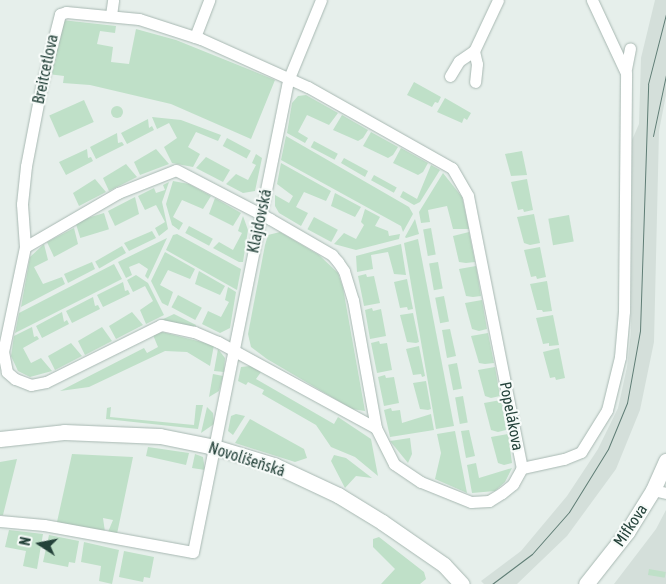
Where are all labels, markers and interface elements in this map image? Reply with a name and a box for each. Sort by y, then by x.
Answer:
street label: Breitcetlova [28,32,62,106]
street label: Klajdovská [243,187,275,255]
street label: Popelákova [496,380,528,452]
street label: Novolíšeňská [206,438,288,480]
street label: Mifkova [609,500,651,550]
north arrow [15,519,65,569]
text: N [17,536,34,547]

